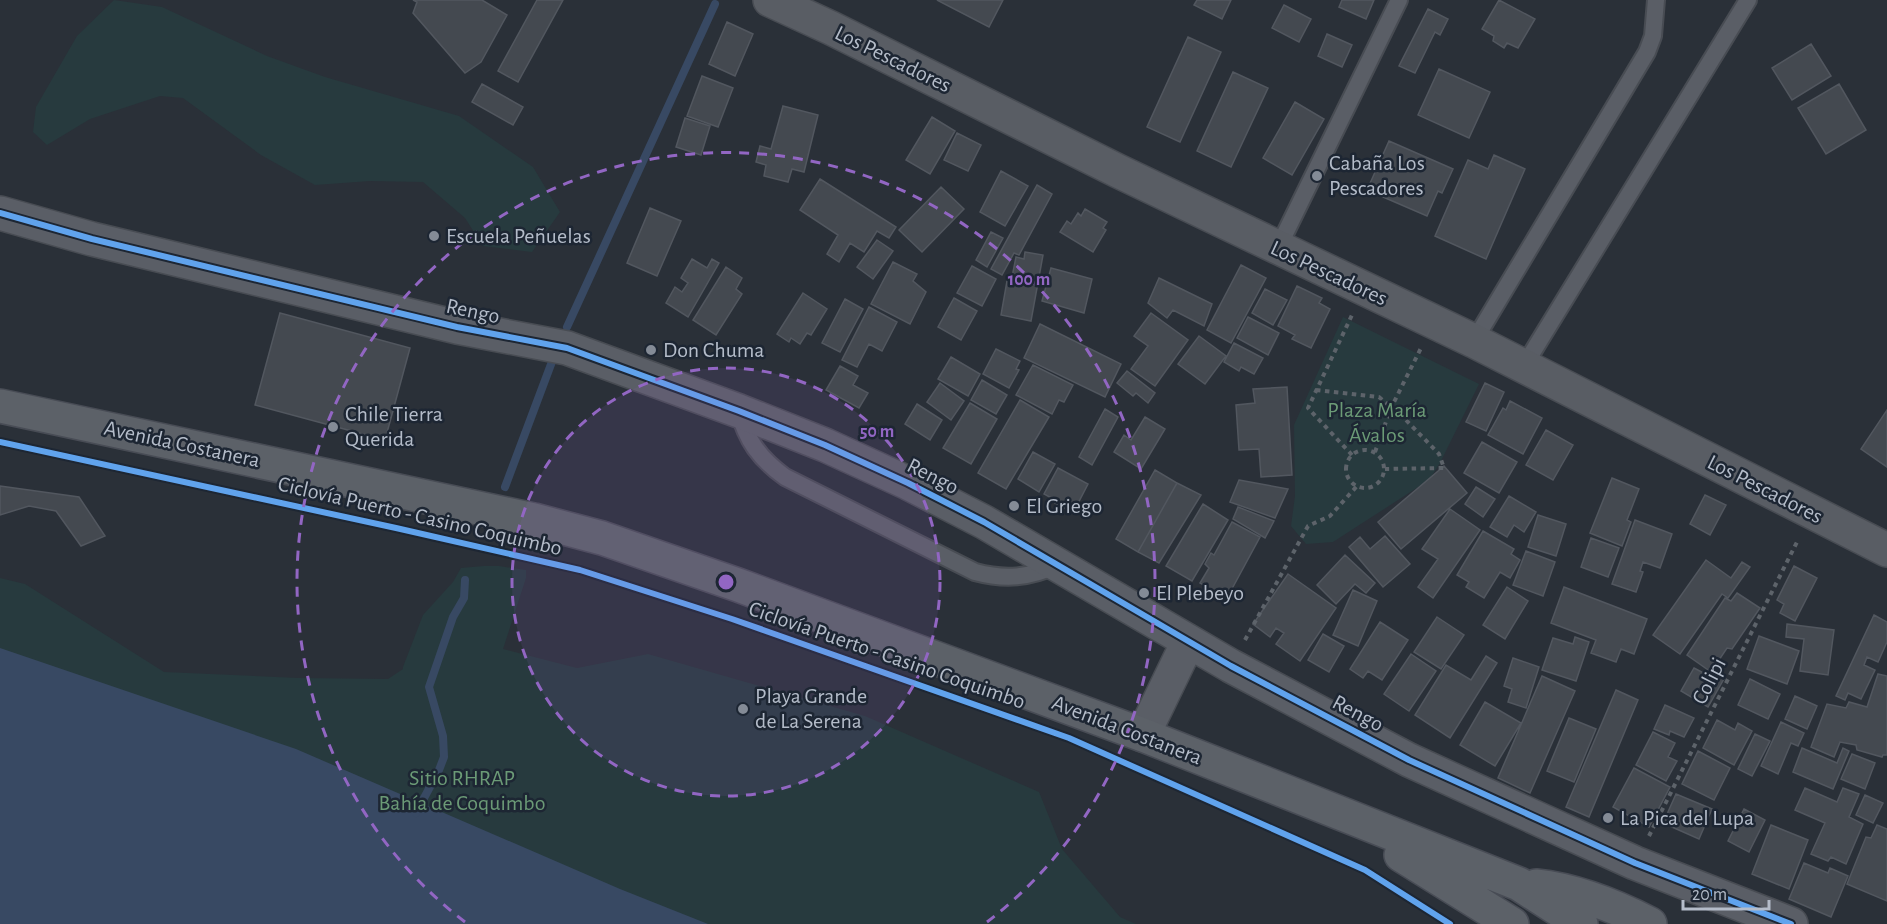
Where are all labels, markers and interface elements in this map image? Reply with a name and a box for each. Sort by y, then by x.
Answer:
street label: Los Pescadores [832,22,954,96]
place label: Cabaña Los Pescadores [1329,152,1425,199]
marker: Cabaña Los Pescadores [1310,169,1324,183]
place label: Escuela Peñuelas [446,225,591,247]
marker: Escuela Peñuelas [427,229,441,243]
street label: Los Pescadores [1267,236,1391,310]
text: 100 m [1008,271,1050,289]
street label: Rengo [444,295,502,327]
place label: Don Chuma [663,339,764,361]
marker: Don Chuma [644,343,658,357]
park label: Plaza María Ávalos [1327,399,1427,446]
place label: Chile Tierra Querida [345,403,443,450]
street label: Avenida Costanera [102,417,262,471]
marker: Chile Tierra Querida [326,420,340,434]
text: 50 m [860,423,894,441]
street label: Los Pescadores [1704,451,1826,527]
street label: Rengo [904,454,962,498]
street label: Ciclovía Puerto - Casino Coquimbo [276,473,564,559]
place label: El Griego [1026,495,1102,517]
marker: El Griego [1007,499,1021,513]
centre of rings [716,572,736,592]
place label: El Plebeyo [1156,582,1244,604]
marker: El Plebeyo [1137,586,1151,600]
street label: Ciclovía Puerto - Casino Coquimbo [746,597,1028,713]
street label: Colipi [1688,654,1730,708]
place label: Playa Grande de La Serena [755,685,867,732]
street label: Avenida Costanera [1049,691,1205,769]
street label: Rengo [1329,691,1387,735]
marker: Playa Grande de La Serena [736,702,750,716]
park label: Sitio RHRAP Bahía de Coquimbo [379,767,545,814]
place label: La Pica del Lupa [1620,807,1754,829]
marker: La Pica del Lupa [1601,811,1615,825]
scale bar [1683,873,1768,911]
text: 20 m [1692,886,1727,904]

